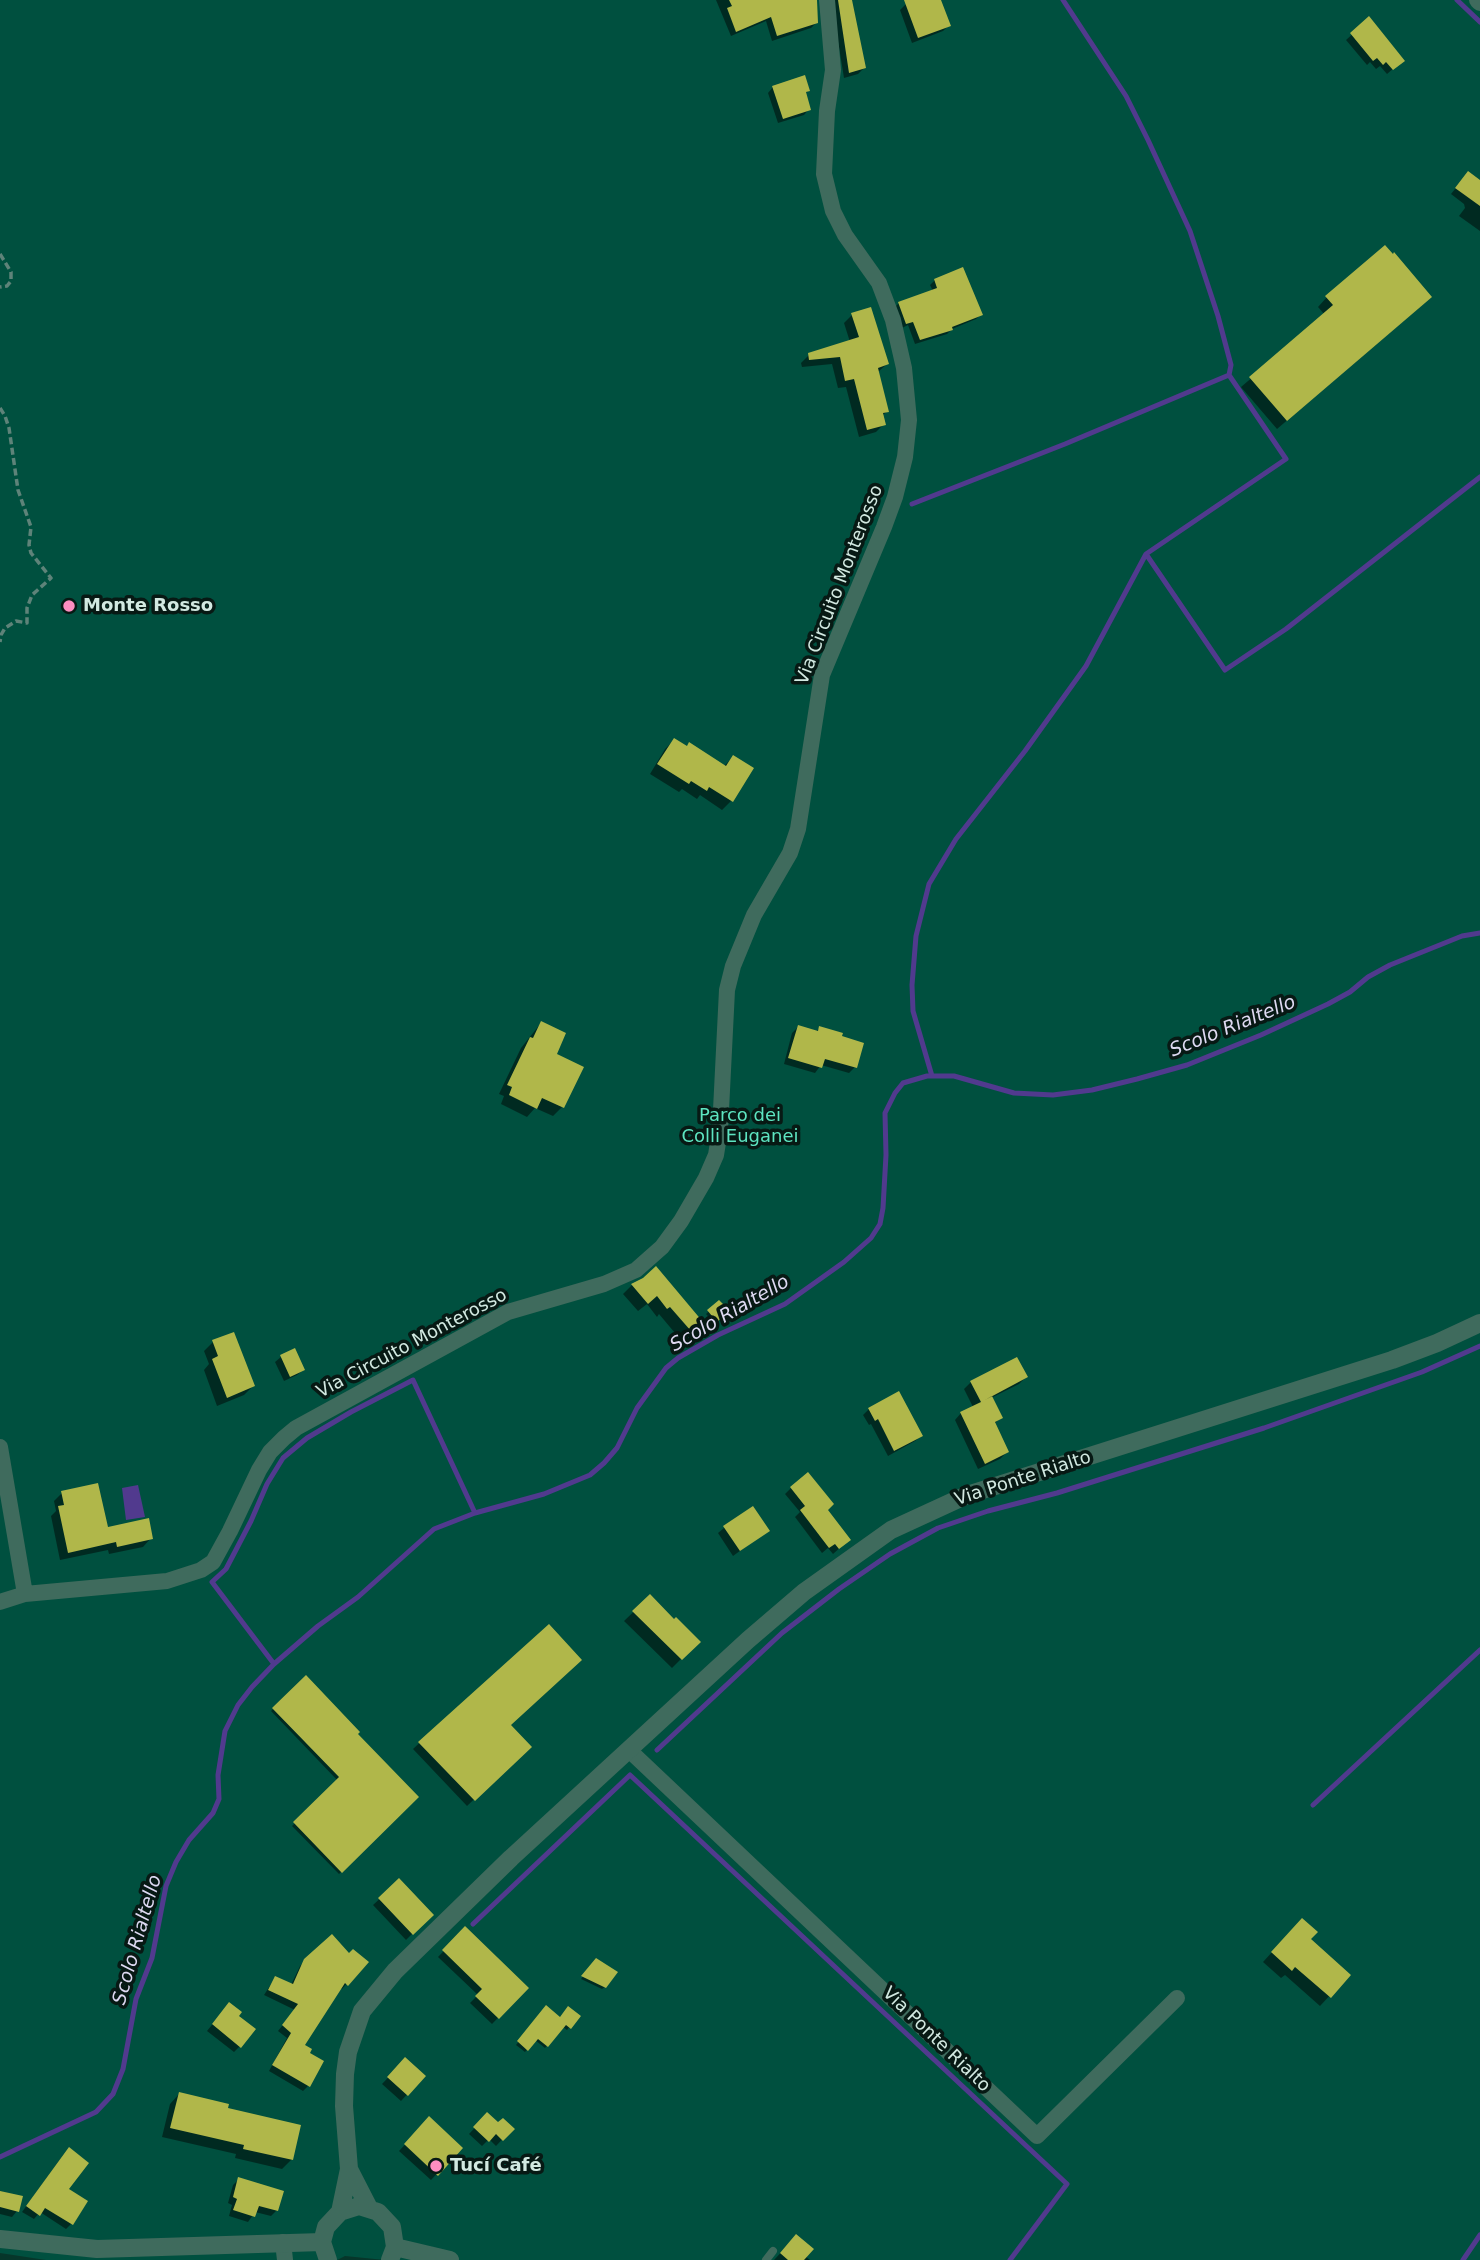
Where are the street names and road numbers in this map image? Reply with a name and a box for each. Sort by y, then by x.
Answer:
street label: Via Circuito Monterosso [792,482,888,688]
street label: Via Circuito Monterosso [313,1285,511,1403]
street label: Via Ponte Rialto [952,1447,1094,1511]
street label: Via Ponte Rialto [878,1983,994,2097]

